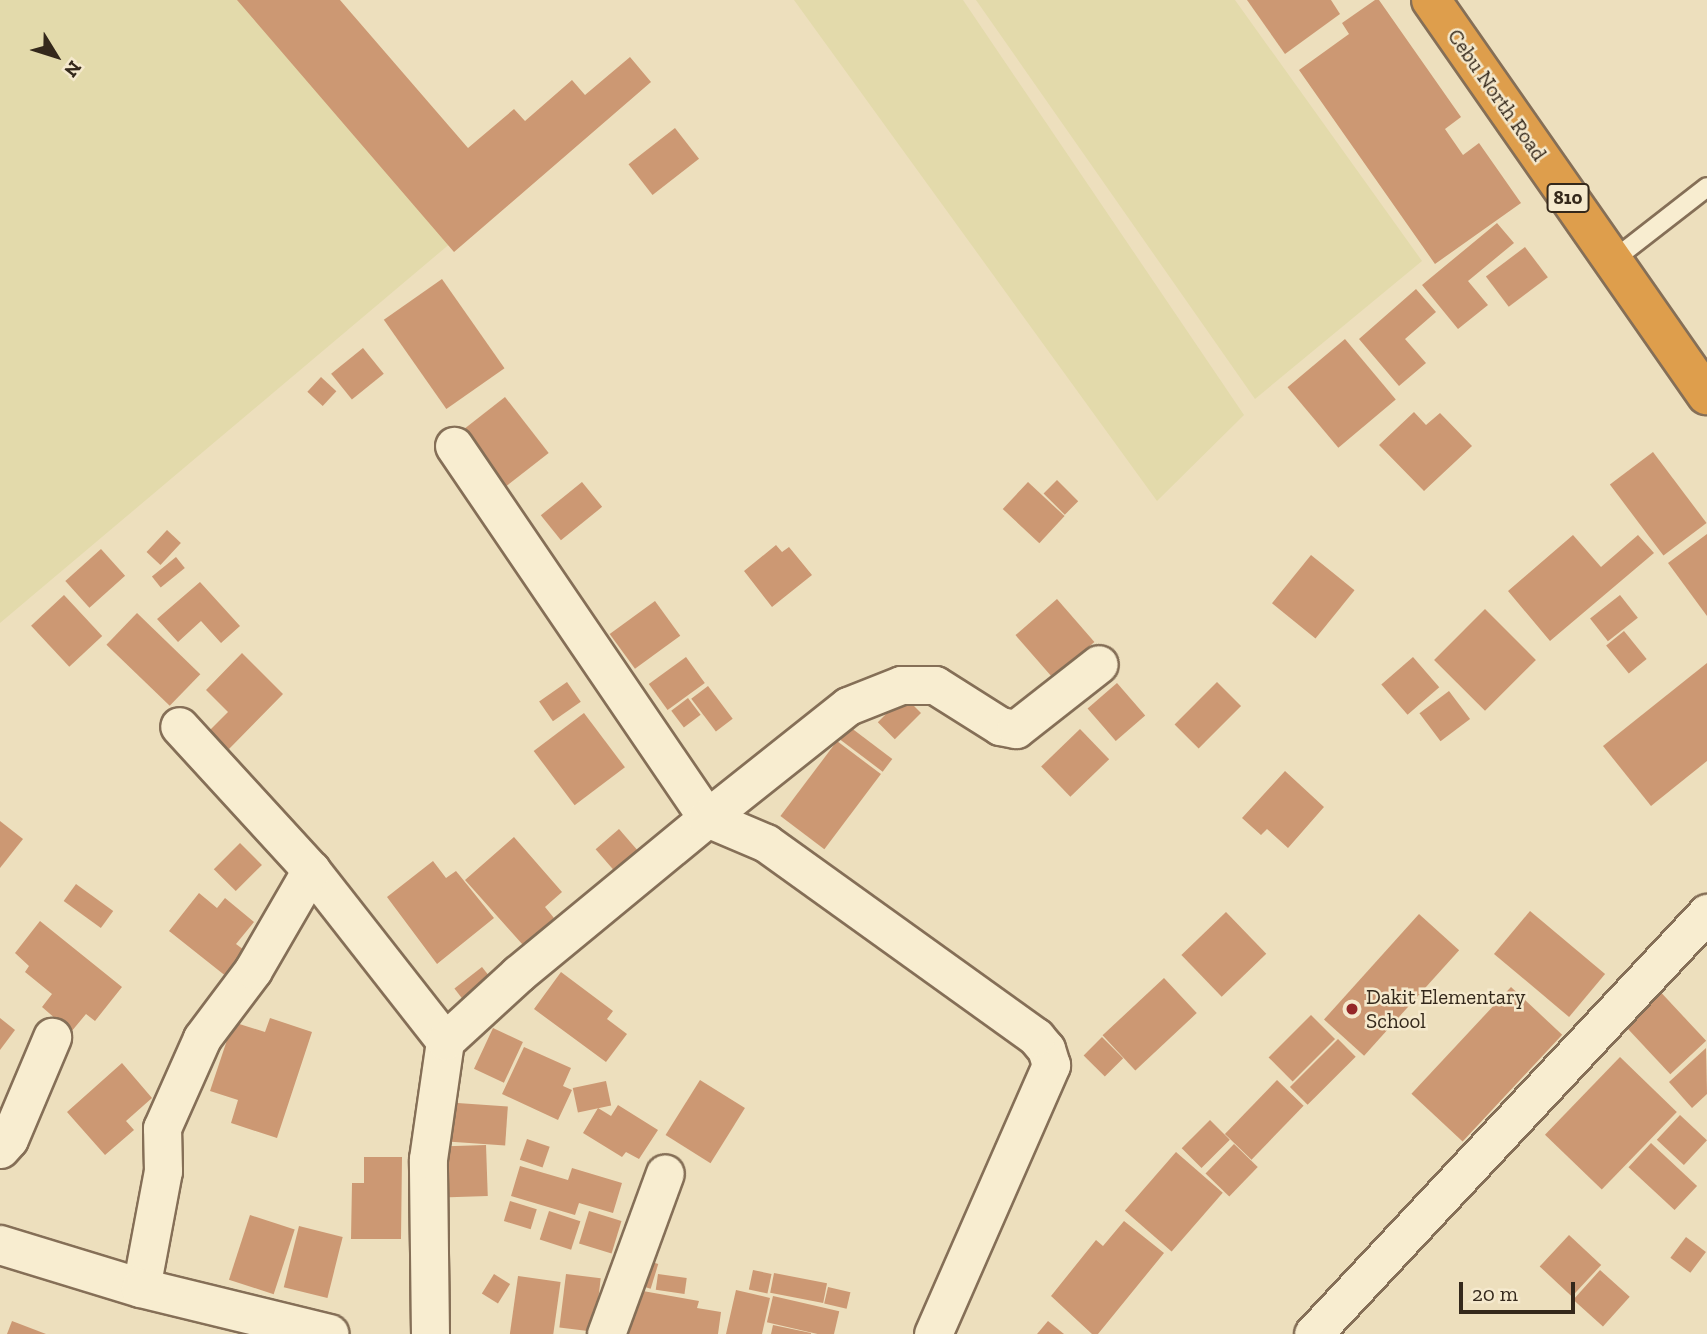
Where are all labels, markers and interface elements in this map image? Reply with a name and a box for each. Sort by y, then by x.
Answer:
north arrow [21,21,91,91]
street label: Cebu North Road [1442,24,1552,166]
text: N [59,56,86,82]
road number: 810 [1545,182,1591,214]
place label: Dakit Elementary School [1366,984,1526,1034]
marker: Dakit Elementary School [1344,1001,1360,1017]
scale bar [1462,1268,1578,1312]
text: 20 m [1472,1281,1518,1306]

